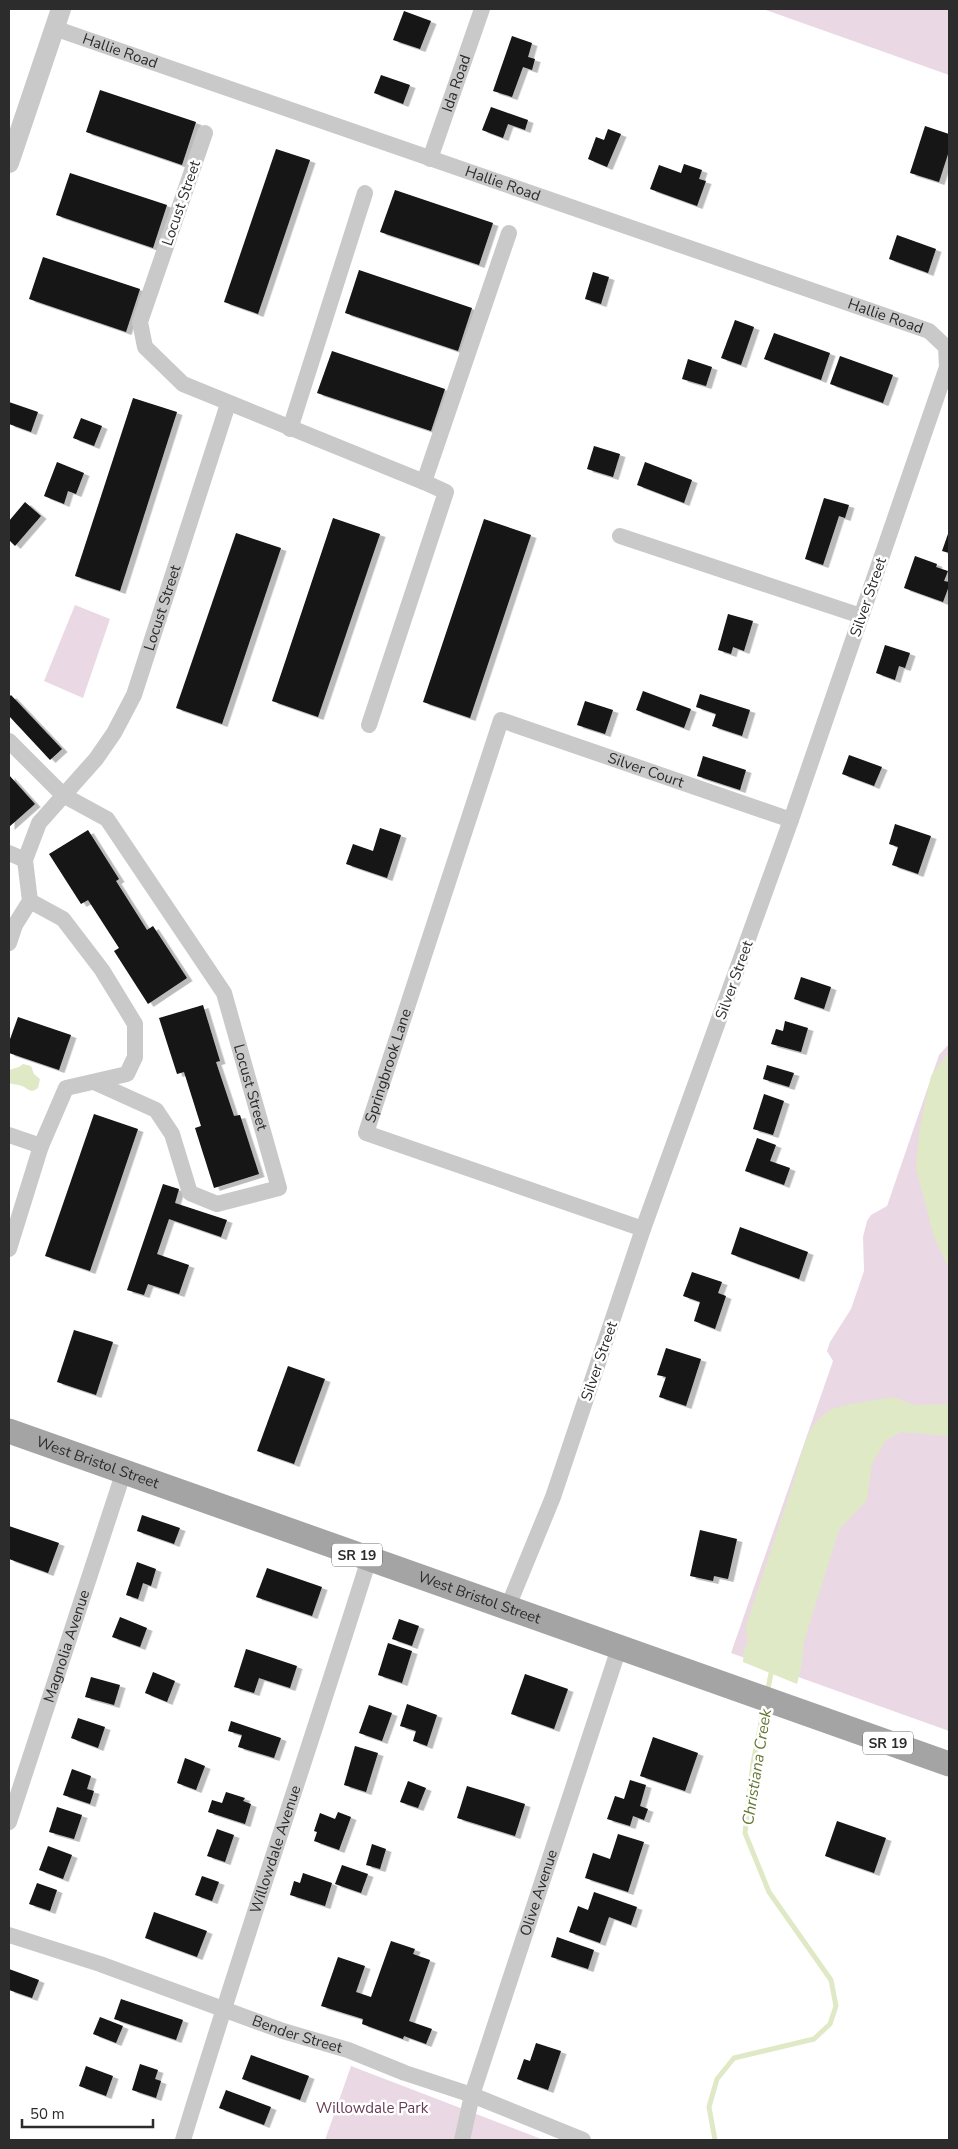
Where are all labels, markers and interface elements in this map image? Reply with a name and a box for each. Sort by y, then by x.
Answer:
street label: Hallie Road [80,29,161,73]
street label: Ida Road [437,52,475,115]
street label: Locust Street [157,157,205,248]
street label: Hallie Road [462,161,543,206]
street label: Hallie Road [845,294,926,338]
street label: Silver Street [845,554,891,639]
street label: Locust Street [139,562,186,653]
street label: Silver Court [605,748,687,793]
street label: Silver Street [710,937,758,1022]
street label: Springbrook Lane [360,1006,416,1125]
street label: Locust Street [229,1042,272,1133]
street label: Silver Street [576,1318,622,1403]
street label: West Bristol Street [34,1431,162,1494]
road number: SR 19 [332,1544,382,1566]
street label: West Bristol Street [415,1567,544,1629]
street label: Magnolia Avenue [39,1587,94,1705]
water label: Christiana Creek [737,1706,777,1827]
road number: SR 19 [863,1732,913,1755]
street label: Willowdale Avenue [245,1783,306,1916]
street label: Olive Avenue [515,1847,562,1939]
street label: Bender Street [249,2011,345,2058]
scale bar [22,2096,154,2128]
park label: Willowdale Park [316,2098,429,2118]
text: 50 m [30,2104,65,2124]

